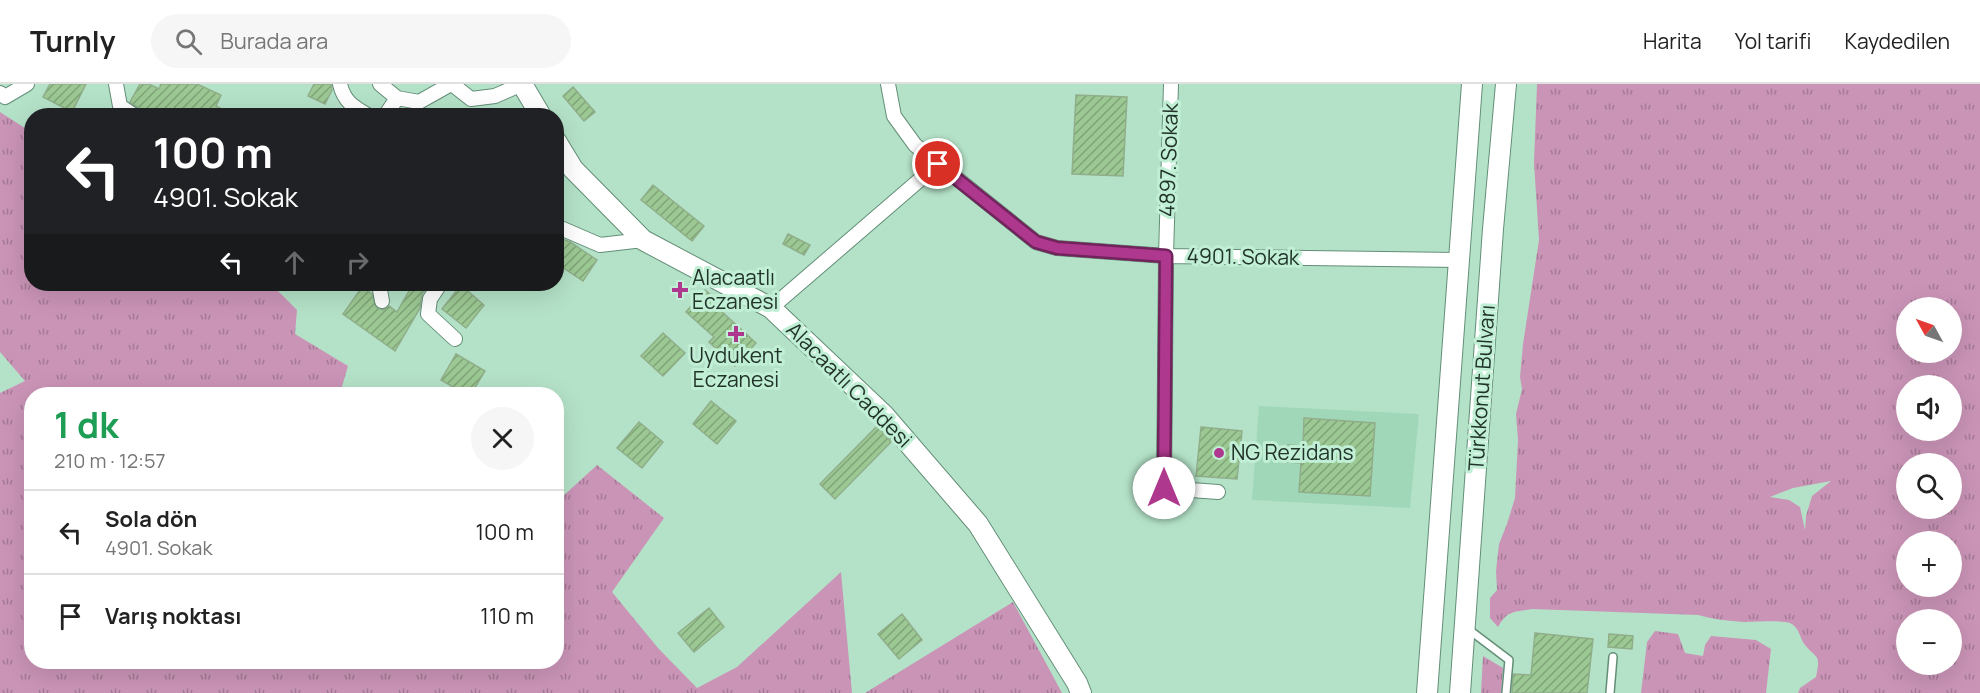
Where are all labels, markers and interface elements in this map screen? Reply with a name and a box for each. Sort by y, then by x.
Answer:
search box [151,14,571,68]
text: Turnly [30,22,115,60]
icon: search [172,25,205,58]
text: Burada ara [220,26,328,56]
text: Harita [1643,27,1702,55]
text: Yol tarifi [1735,27,1811,55]
text: Kaydedilen [1844,27,1950,55]
street label: 4897. Sokak [1152,102,1184,217]
text: 100 m [153,123,273,181]
icon: left [54,132,132,210]
pin [912,138,963,189]
icon: arrive [921,147,954,180]
text: 4901. Sokak [153,178,298,215]
street label: 4901. Sokak [1186,241,1300,271]
icon: left [215,246,248,279]
icon: ahead [278,246,311,279]
icon: right [341,246,374,279]
place label: Alacaatlı Eczanesi [692,263,778,315]
marker: Alacaatlı Eczanesi [673,283,687,297]
north arrow [1896,297,1962,363]
map controls [1896,297,1962,675]
street label: Türkkonut Bulvarı [1461,304,1501,472]
street label: Alacaatlı Caddesi [781,315,919,453]
marker: Uydukent Eczanesi [729,327,743,341]
place label: Uydukent Eczanesi [689,341,783,393]
button: sound [1896,375,1962,441]
text: 1 dk [54,400,119,449]
button: close [471,407,534,470]
place label: NG Rezidans [1231,438,1354,466]
marker: NG Rezidans [1212,446,1226,460]
text: 210 m · 12:57 [54,447,166,474]
button: search [1896,453,1962,519]
position arrow [1132,456,1196,520]
text: Sola dön [105,504,197,534]
icon: left [54,516,87,549]
text: 100 m [476,517,534,547]
button: + [1896,531,1962,597]
text: 4901. Sokak [105,534,212,561]
icon: arrive [54,600,87,633]
text: Varış noktası [105,601,241,631]
text: 110 m [480,601,534,631]
button: − [1896,609,1962,675]

